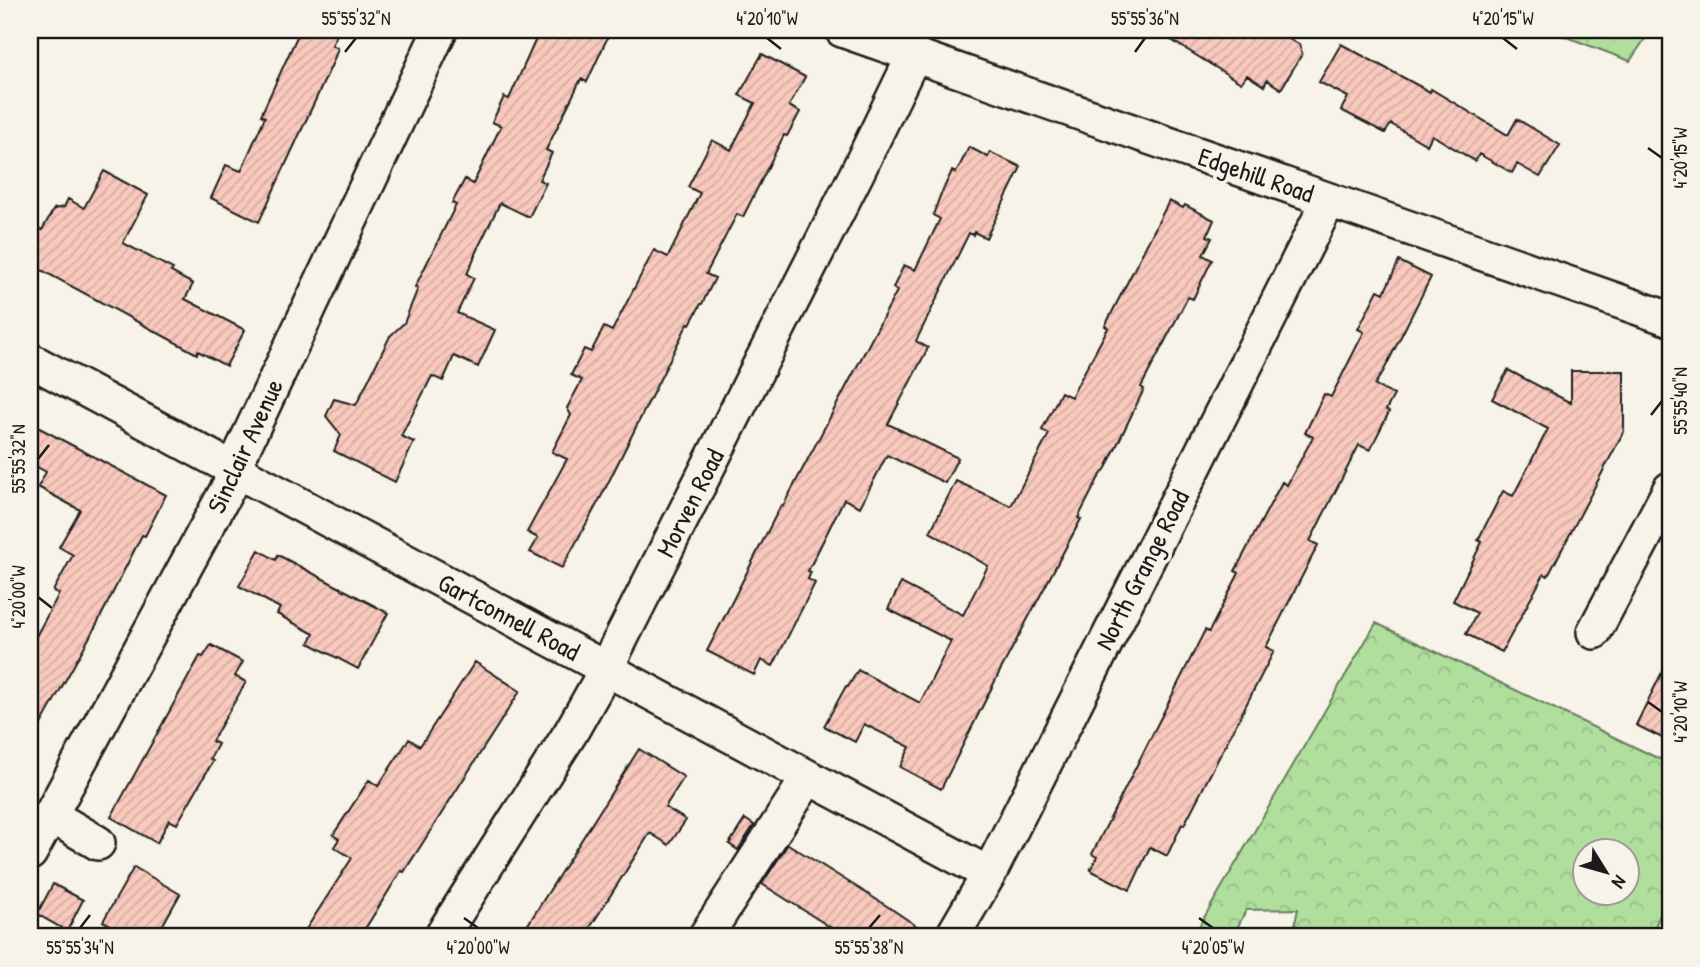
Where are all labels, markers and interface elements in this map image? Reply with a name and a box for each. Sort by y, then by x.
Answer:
text: 55°55'32"N [321,6,391,31]
text: 4°20'10"W [736,6,798,31]
text: 55°55'36"N [1111,6,1179,31]
text: 4°20'15"W [1472,6,1534,31]
text: 4°20'15"W [1668,127,1693,189]
street label: Edgehill Road [1194,138,1319,211]
text: 55°55'40"N [1668,367,1693,435]
street label: Sinclair Avenue [198,373,291,519]
text: 55°55'32"N [6,424,31,494]
street label: Morven Road [647,443,732,563]
street label: North Grange Road [1086,484,1197,656]
text: 4°20'00"W [6,565,31,629]
street label: Gartconnell Road [432,565,586,669]
text: 4°20'10"W [1668,681,1693,743]
north arrow [1570,838,1640,908]
text: N [1606,870,1633,894]
text: 55°55'34"N [46,935,114,960]
text: 4°20'00"W [446,935,510,960]
text: 55°55'38"N [835,935,903,960]
text: 4°20'05"W [1182,935,1244,960]

